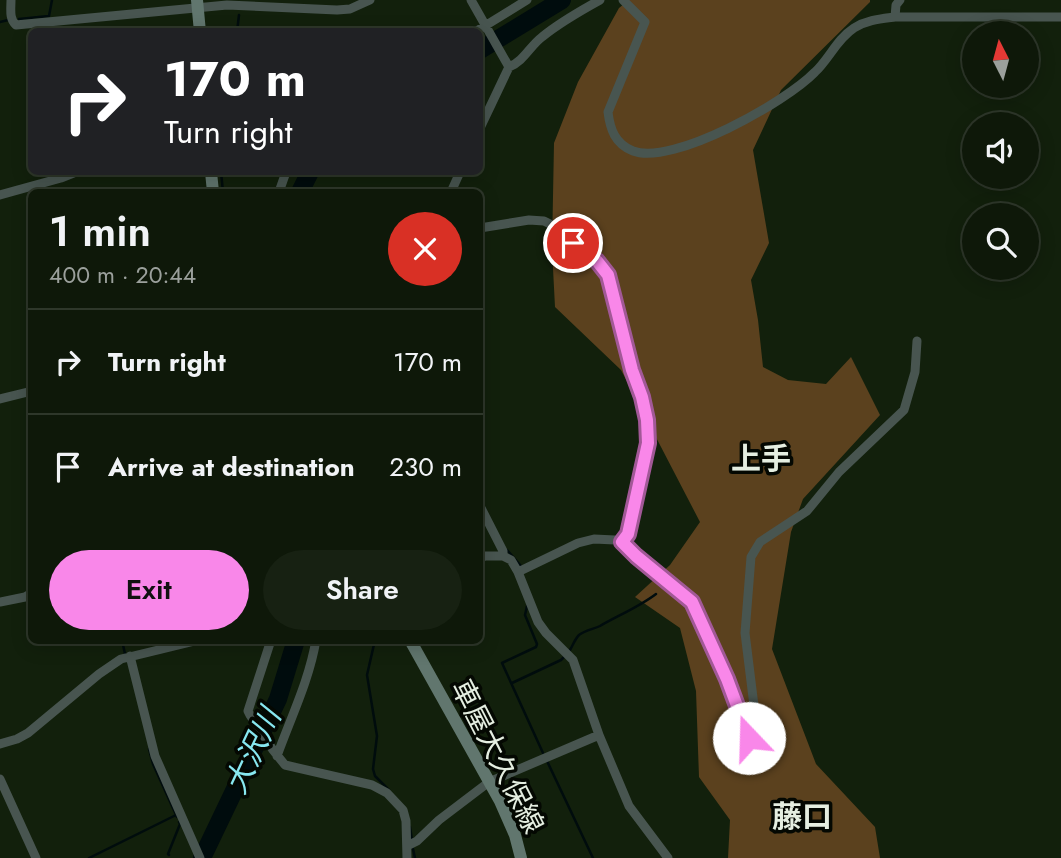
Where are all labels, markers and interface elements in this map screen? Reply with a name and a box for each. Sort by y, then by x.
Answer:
north arrow [962,21,1040,98]
map controls [962,21,1039,280]
text: 170 m [164,44,306,114]
icon: right [49,56,140,147]
text: Turn right [164,109,293,155]
button: sound [962,112,1039,189]
text: 1 min [49,201,151,262]
button: search [962,203,1039,280]
button: close [388,212,462,286]
pin [543,213,603,273]
icon: arrive [554,224,592,262]
text: 400 m · 20:44 [49,258,196,292]
icon: right [49,343,87,381]
text: Turn right [108,343,226,381]
text: 170 m [393,343,462,381]
district label: 上手 [731,437,791,480]
icon: arrive [49,448,87,486]
text: Arrive at destination [108,448,355,486]
text: 230 m [389,448,462,486]
button: Exit [49,550,249,630]
button: Share [263,550,462,630]
street label: 車屋大久保線 [441,672,554,840]
water label: 大沢川 [214,698,292,801]
position arrow [712,701,786,775]
district label: 藤口 [772,795,832,838]

